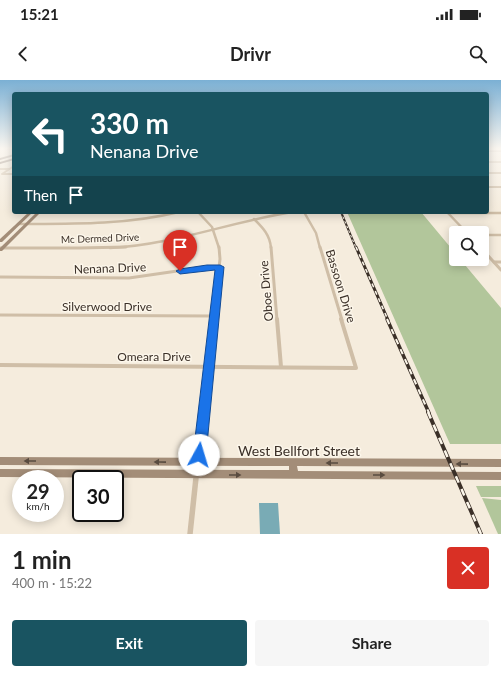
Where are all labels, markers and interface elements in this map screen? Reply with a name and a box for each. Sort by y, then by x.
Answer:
text: 15:21 [20,5,59,23]
icon: back [12,43,34,65]
text: Drivr [230,43,271,65]
icon: search [467,43,489,65]
text: 330 m [90,106,169,140]
icon: left [24,108,76,160]
text: Nenana Drive [90,140,198,162]
icon: arrive [65,184,87,206]
text: Then [24,186,57,204]
map controls [449,226,489,266]
button: search [449,226,489,266]
pin [163,230,197,271]
street label: Mc Dermed Drive [61,231,139,245]
icon: arrive [169,236,191,258]
street label: Bassoon Drive [323,247,359,325]
street label: Nenana Drive [74,259,146,277]
street label: Oboe Drive [256,260,276,322]
street label: Silverwood Drive [62,299,152,314]
street label: Omeara Drive [117,349,191,364]
position arrow [178,434,220,476]
street label: West Bellfort Street [238,442,360,459]
one-way arrow [23,458,36,464]
one-way arrow [153,459,166,465]
one-way arrow [325,460,338,466]
one-way arrow [455,461,468,467]
speed limit sign: 30 [72,470,124,522]
one-way arrow [229,471,241,478]
one-way arrow [373,472,386,478]
text: 29 [26,479,50,503]
text: km/h [26,500,50,512]
text: 1 min [12,545,72,574]
button: close [447,547,489,589]
text: 400 m · 15:22 [12,575,92,591]
button: Exit [12,620,247,666]
button: Share [255,620,489,666]

